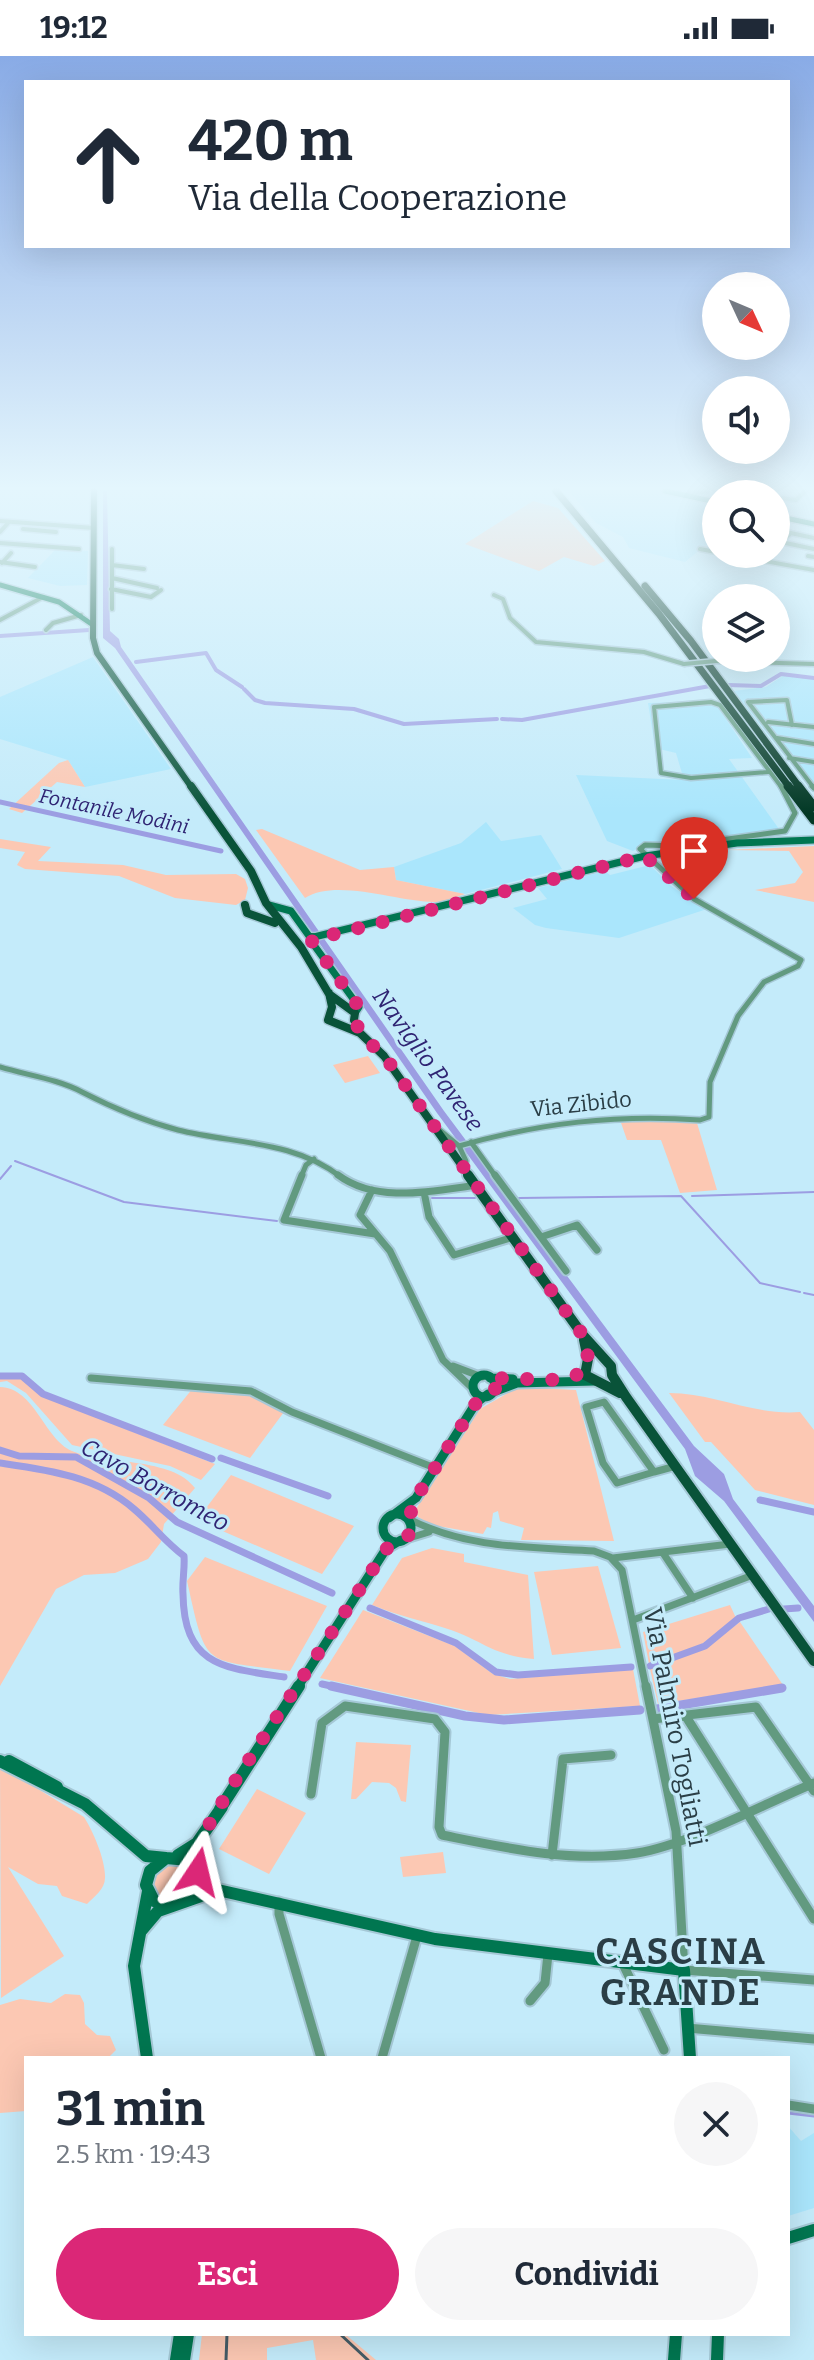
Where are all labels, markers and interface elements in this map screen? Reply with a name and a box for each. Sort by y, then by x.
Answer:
text: 19:12 [40,10,108,46]
text: 420 m [188,108,353,175]
icon: ahead [56,112,160,216]
text: Via della Cooperazione [188,176,567,220]
north arrow [702,272,790,360]
map controls [702,272,790,672]
button: sound [702,376,790,464]
button: search [702,480,790,568]
button: layers [702,584,790,672]
water label: Fontanile Modini [37,783,191,839]
pin [660,817,728,899]
icon: arrive [672,829,716,873]
water label: Naviglio Pavese [367,983,489,1137]
street label: Via Zibido [529,1085,633,1123]
water label: Cavo Borromeo [76,1433,234,1537]
street label: Via Palmiro Togliatti [637,1605,713,1849]
position arrow [156,1830,240,1914]
district label: CASCINA GRANDE [595,1930,767,2015]
text: 31 min [56,2080,205,2138]
button: close [674,2082,758,2166]
text: 2.5 km · 19:43 [56,2139,211,2170]
button: Esci [56,2228,399,2320]
button: Condividi [415,2228,758,2320]

